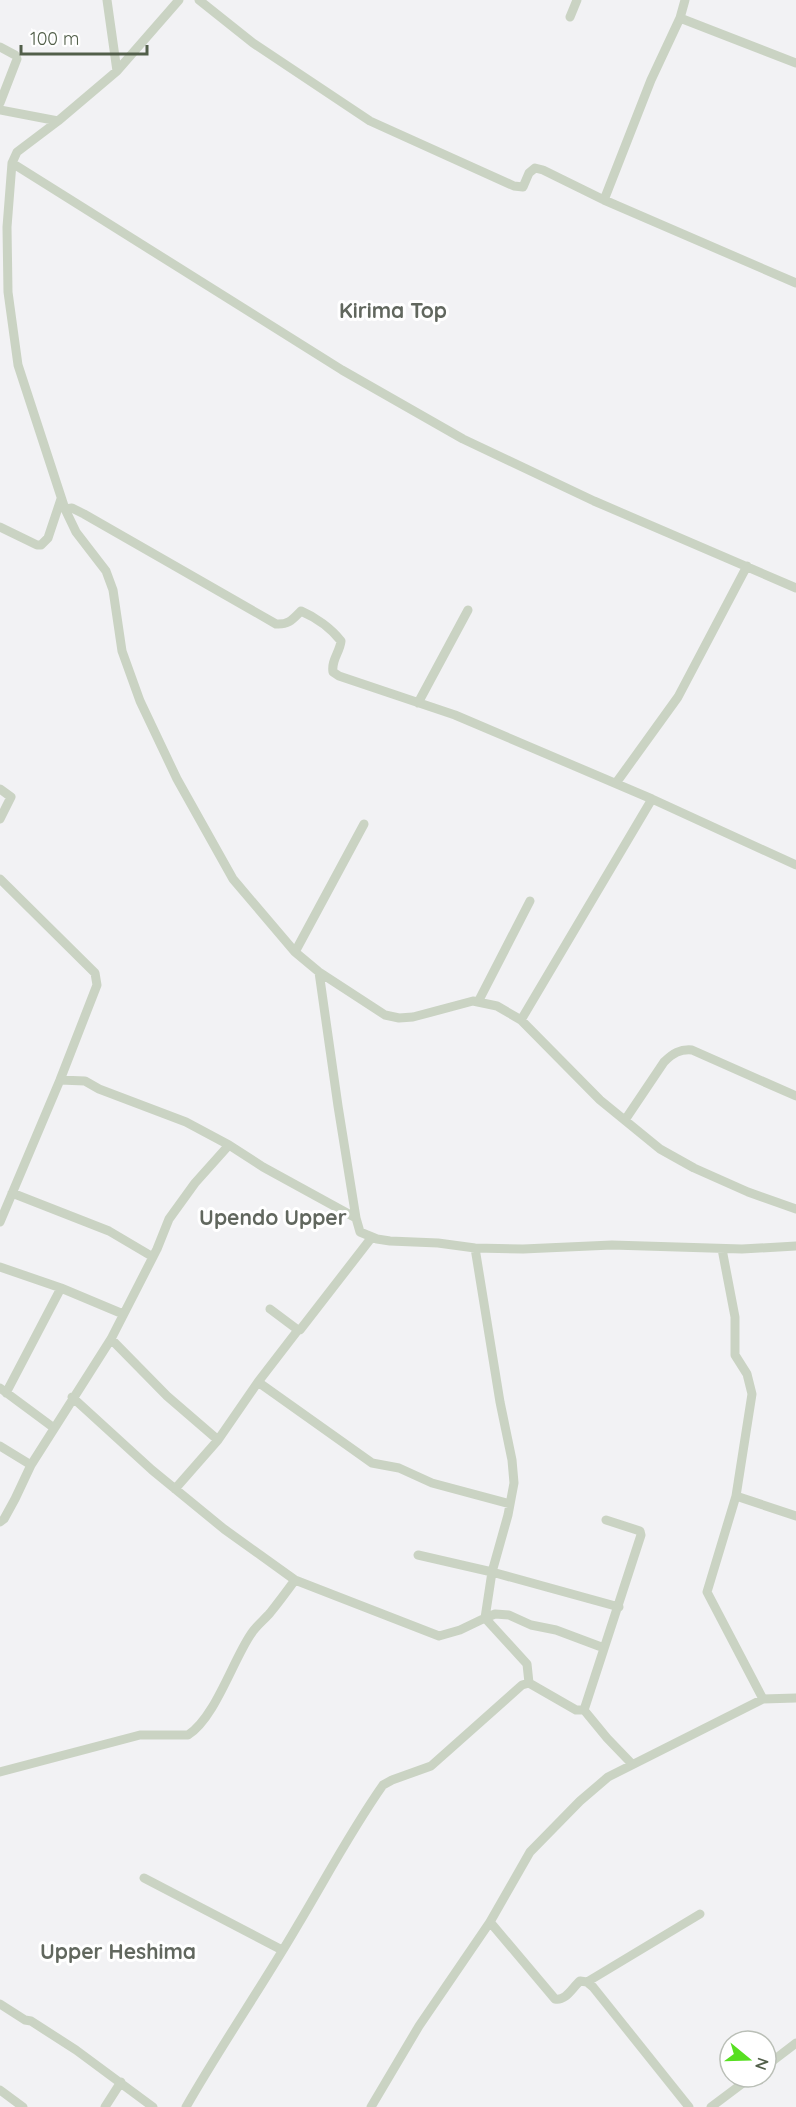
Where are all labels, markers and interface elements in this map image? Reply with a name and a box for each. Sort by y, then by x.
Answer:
scale bar [21,18,147,56]
text: 100 m [30,27,79,50]
district label: Kirima Top [339,297,447,323]
district label: Upendo Upper [199,1204,347,1230]
district label: Upper Heshima [40,1938,196,1964]
north arrow [718,2029,778,2089]
text: N [751,2055,774,2073]

